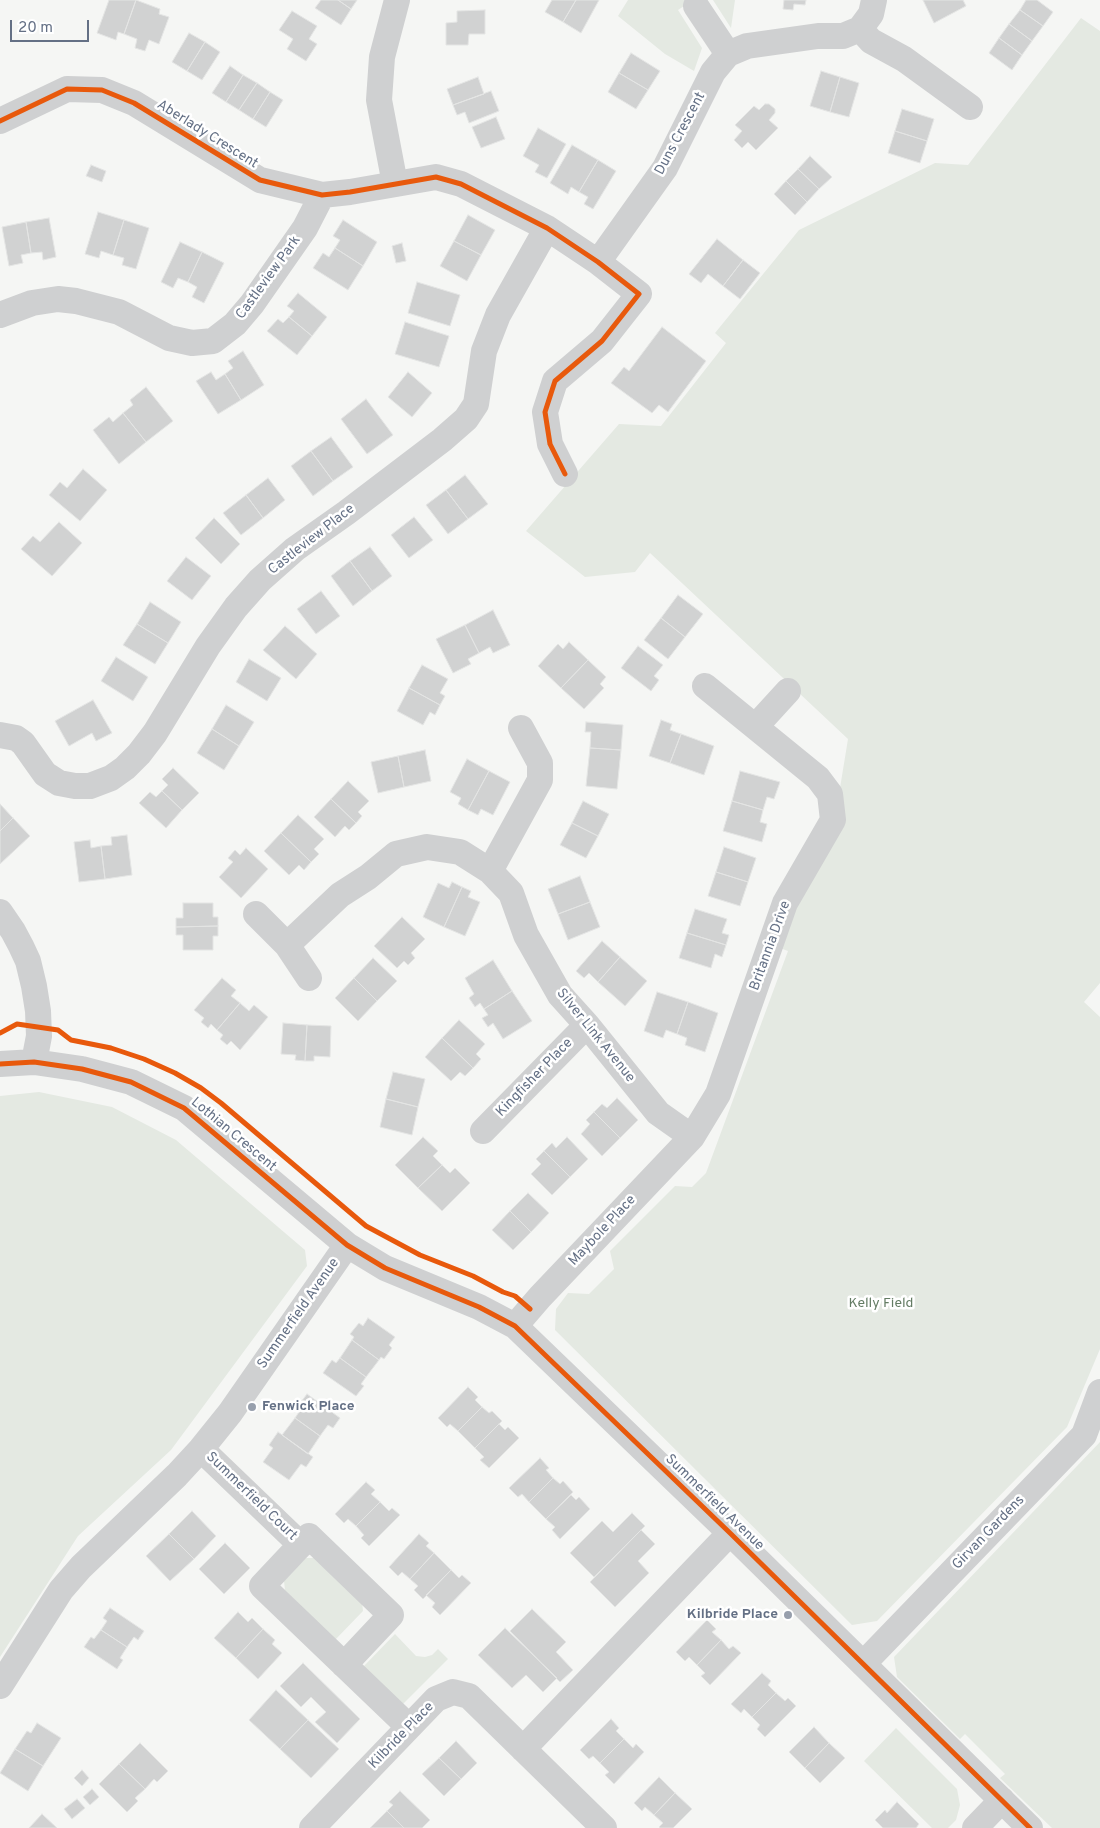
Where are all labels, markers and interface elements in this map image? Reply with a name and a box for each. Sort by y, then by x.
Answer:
scale bar [12,10,91,42]
text: 20 m [18,19,53,38]
street label: Duns Crescent [652,90,710,178]
street label: Aberlady Crescent [153,97,261,173]
street label: Castleview Park [233,233,305,323]
street label: Castleview Place [265,501,359,579]
street label: Britannia Drive [747,899,795,993]
street label: Silver Link Avenue [552,986,638,1086]
street label: Kingfisher Place [493,1035,577,1121]
street label: Lothian Crescent [187,1094,279,1176]
street label: Maybole Place [566,1192,640,1270]
street label: Summerfield Avenue [255,1255,343,1373]
park label: Kelly Field [849,1296,913,1312]
place label: Fenwick Place [262,1399,355,1415]
marker: Fenwick Place [246,1401,258,1413]
street label: Summerfield Court [202,1449,300,1545]
street label: Summerfield Avenue [661,1451,767,1555]
street label: Girvan Gardens [949,1492,1029,1574]
place label: Kilbride Place [687,1607,778,1623]
marker: Kilbride Place [782,1609,794,1621]
street label: Kilbride Place [366,1699,438,1773]

